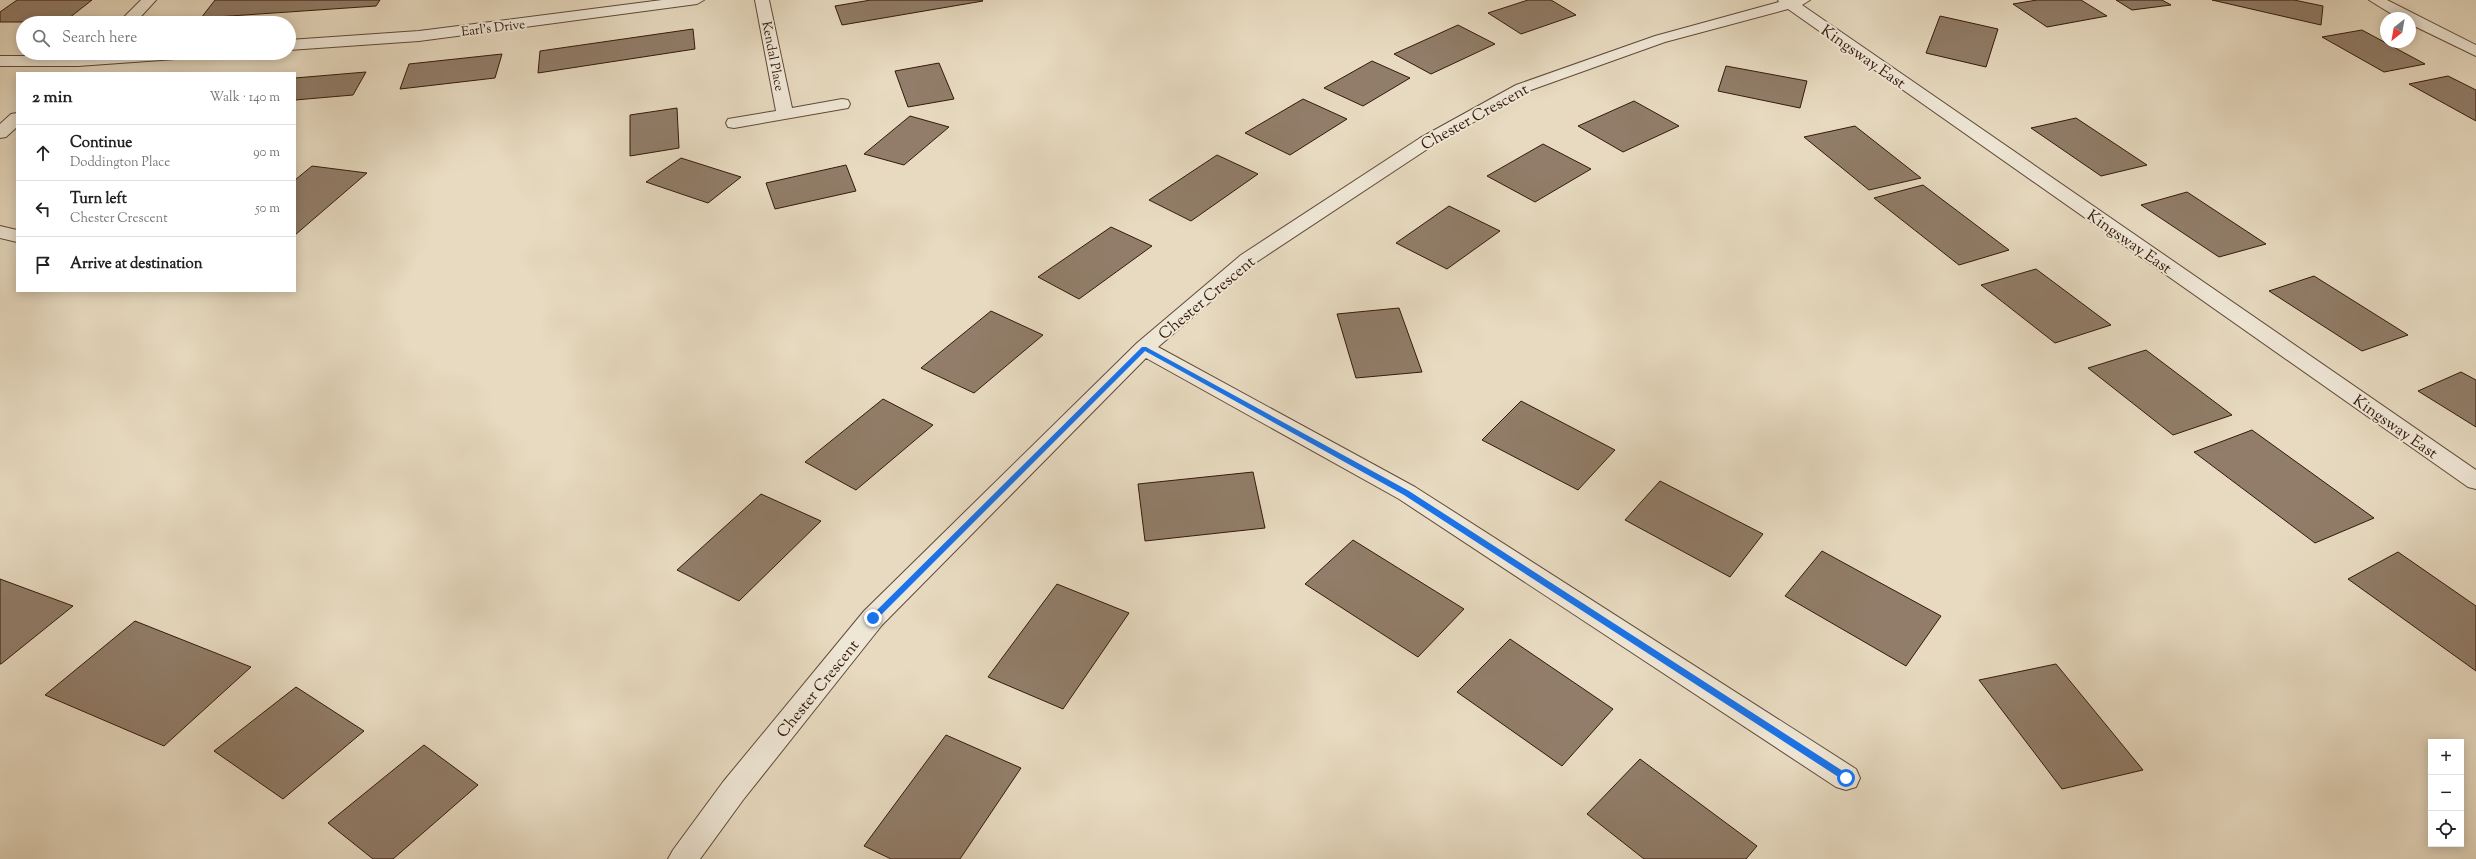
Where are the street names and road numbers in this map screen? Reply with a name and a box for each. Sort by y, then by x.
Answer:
street label: Earl's Drive [460,16,526,42]
street label: Kendal Place [756,20,788,93]
street label: Kingsway East [1815,20,1910,96]
street label: Chester Crescent [1417,79,1534,157]
street label: Kingsway East [2081,205,2176,281]
street label: Chester Crescent [1154,251,1261,346]
street label: Kingsway East [2347,390,2442,466]
street label: Chester Crescent [772,635,866,743]

